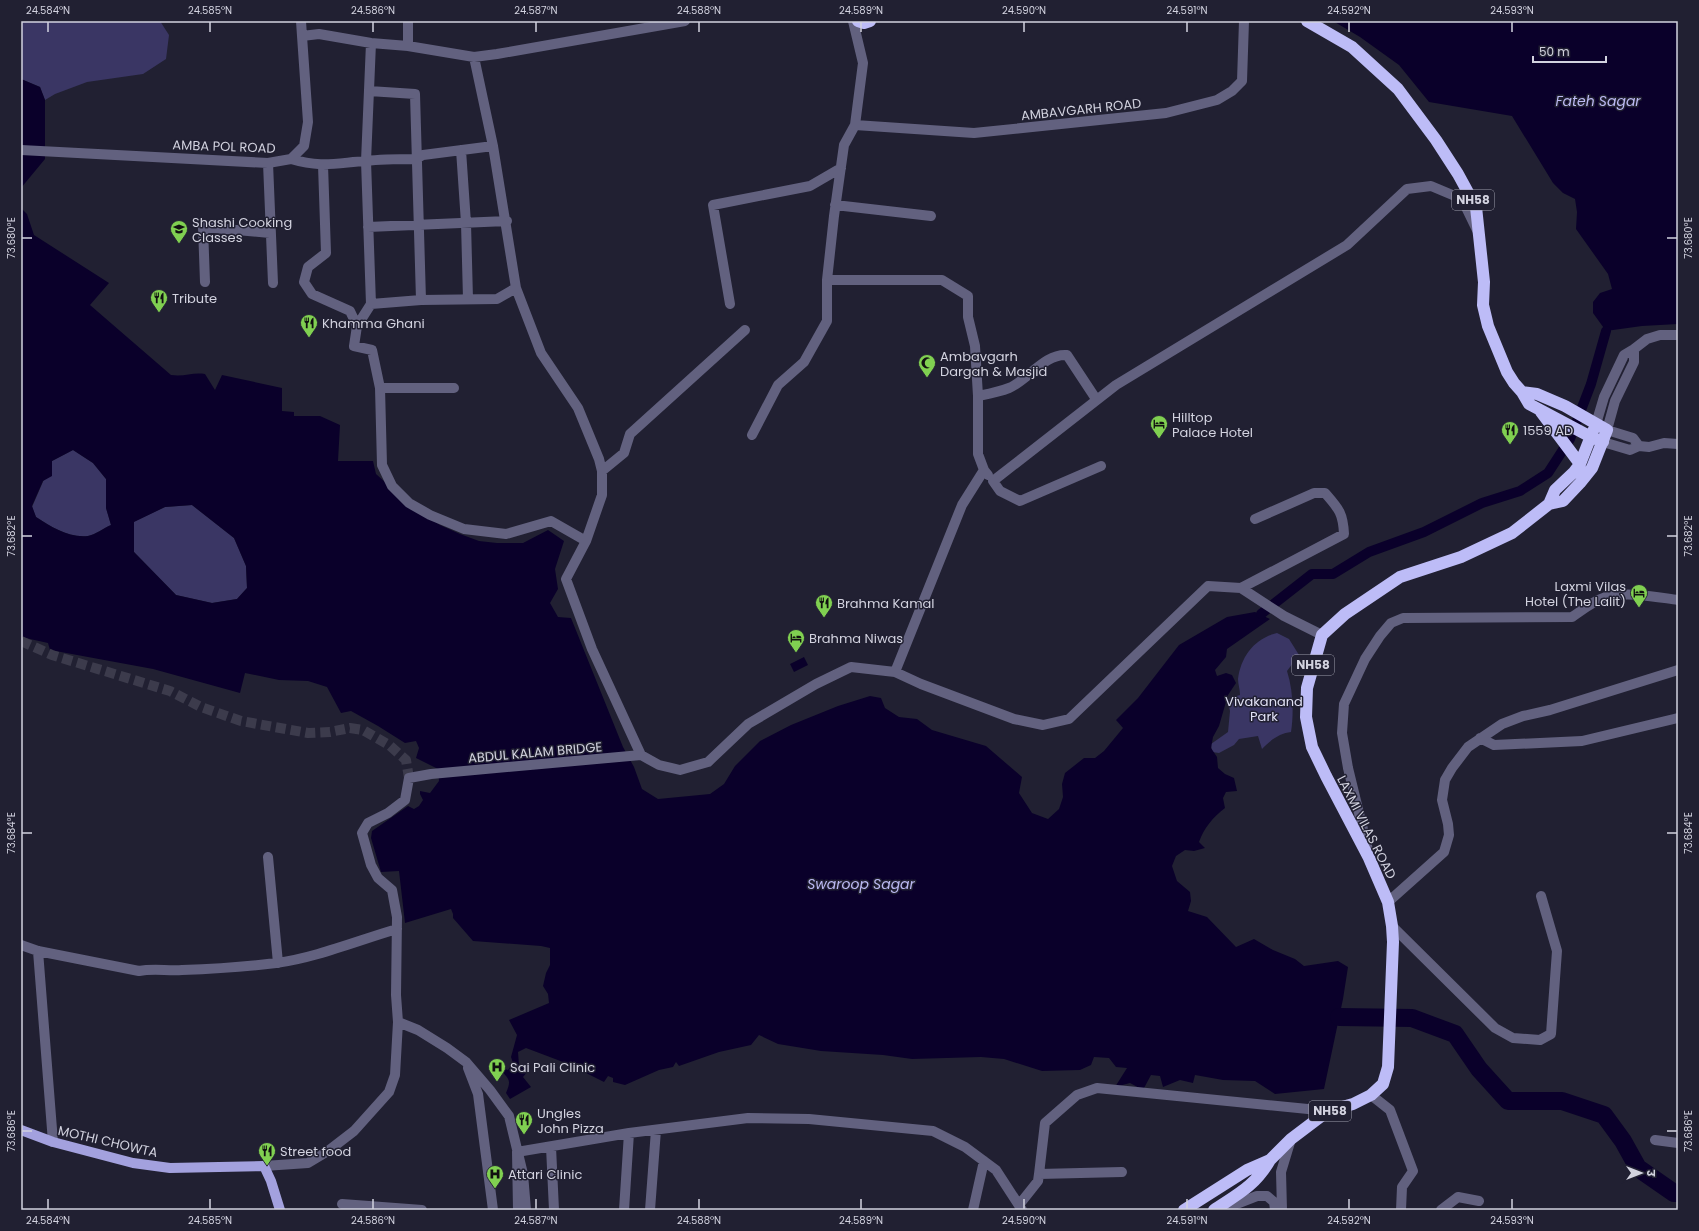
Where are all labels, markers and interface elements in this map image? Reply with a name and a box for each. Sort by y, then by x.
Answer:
text: 24.584°N [26,3,70,18]
text: 24.585°N [188,3,232,18]
text: 24.586°N [351,3,395,18]
text: 24.587°N [514,3,558,18]
text: 24.588°N [677,3,721,18]
text: 24.589°N [839,3,883,18]
text: 24.590°N [1002,3,1046,18]
text: 24.591°N [1166,3,1208,18]
text: 24.592°N [1327,3,1371,18]
text: 24.593°N [1490,3,1534,18]
scale bar [1533,38,1606,64]
text: 50 m [1539,43,1570,60]
water label: Fateh Sagar [1555,91,1641,111]
street label: AMBAVGARH ROAD [1020,94,1142,125]
street label: AMBA POL ROAD [172,135,276,158]
road number: NH58 [1452,190,1494,210]
place label: Shashi Cooking Classes [192,213,292,247]
text: 73.680°E [4,217,19,259]
text: 73.680°E [1681,217,1696,259]
school or university icon: Shashi Cooking Classes [169,219,189,244]
restaurant icon: Tribute [149,288,169,313]
place label: Tribute [172,289,217,308]
restaurant icon: Khamma Ghani [299,313,319,338]
place label: Khamma Ghani [322,314,425,333]
place label: Ambavgarh Dargah & Masjid [940,347,1047,381]
mosque icon: Ambavgarh Dargah & Masjid [917,353,937,378]
place label: Hilltop Palace Hotel [1172,408,1253,442]
hotel icon: Hilltop Palace Hotel [1149,414,1169,439]
restaurant icon: 1559 AD [1500,420,1520,445]
place label: 1559 AD [1523,421,1573,440]
text: 73.682°E [4,515,19,557]
text: 73.682°E [1681,515,1696,557]
place label: Laxmi Vilas Hotel (The Lalit) [1525,577,1626,611]
hotel icon: Laxmi Vilas Hotel (The Lalit) [1629,583,1649,608]
restaurant icon: Brahma Kamal [814,593,834,618]
place label: Brahma Kamal [837,594,935,613]
hotel icon: Brahma Niwas [786,628,806,653]
place label: Brahma Niwas [809,629,903,648]
road number: NH58 [1292,655,1334,675]
park label: Vivakanand Park [1225,692,1303,726]
street label: ABDUL KALAM BRIDGE [467,737,603,768]
street label: LAXMI VILAS ROAD [1332,772,1401,882]
text: 73.684°E [4,812,19,854]
text: 73.684°E [1681,812,1696,854]
water label: Swaroop Sagar [807,874,916,894]
hospital icon: Sai Pali Clinic [487,1057,507,1082]
place label: Sai Pali Clinic [510,1058,595,1077]
road number: NH58 [1309,1101,1351,1121]
place label: Ungles John Pizza [537,1104,604,1138]
text: 73.686°E [4,1110,19,1152]
restaurant icon: Ungles John Pizza [514,1110,534,1135]
text: 73.686°E [1681,1110,1696,1152]
street label: MOTHI CHOWTA [56,1121,160,1162]
restaurant icon: Street food [257,1141,277,1166]
place label: Street food [280,1142,351,1161]
north arrow [1621,1153,1661,1193]
hospital icon: Attari Clinic [485,1164,505,1189]
place label: Attari Clinic [508,1165,582,1184]
text: उ [1643,1169,1659,1177]
text: 24.584°N [26,1213,70,1228]
text: 24.585°N [188,1213,232,1228]
text: 24.586°N [351,1213,395,1228]
text: 24.587°N [514,1213,558,1228]
text: 24.588°N [677,1213,721,1228]
text: 24.589°N [839,1213,883,1228]
text: 24.590°N [1002,1213,1046,1228]
text: 24.591°N [1166,1213,1208,1228]
text: 24.592°N [1327,1213,1371,1228]
text: 24.593°N [1490,1213,1534,1228]

